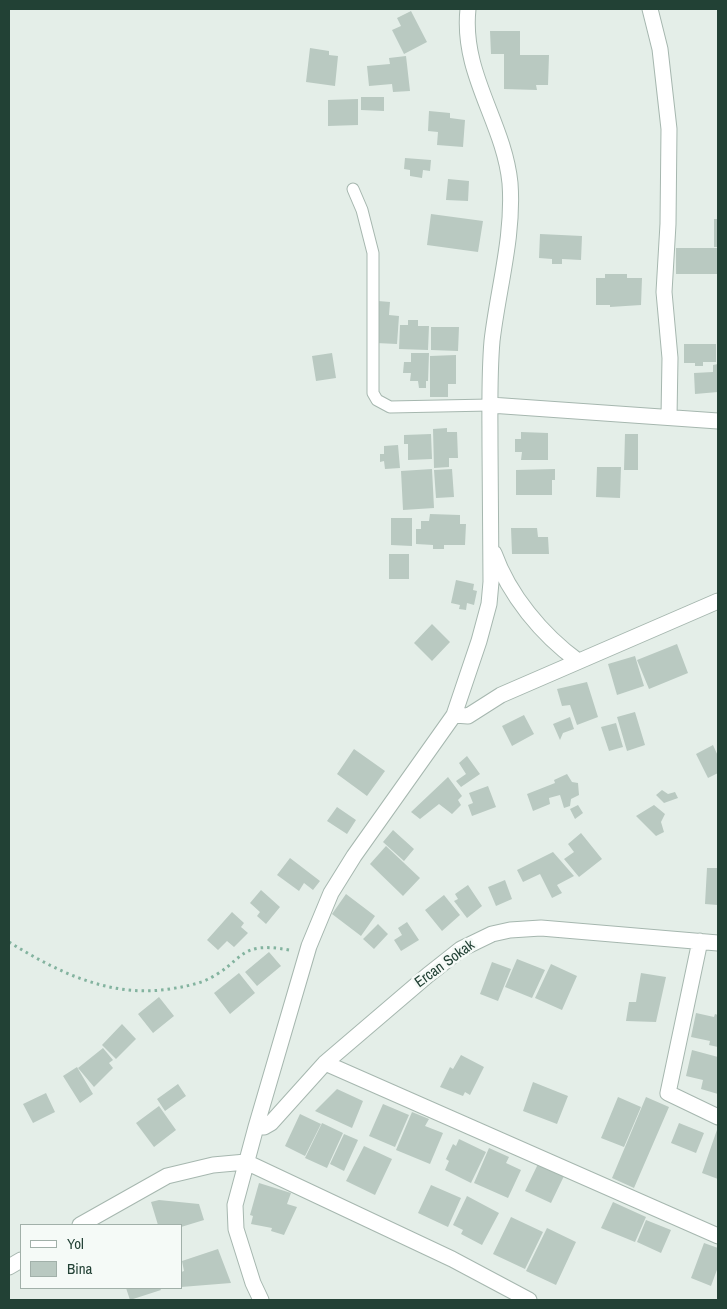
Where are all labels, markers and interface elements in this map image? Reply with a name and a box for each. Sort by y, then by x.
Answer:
street label: Ercan Sokak [412,936,478,992]
legend [20,1224,182,1289]
text: Yol [67,1233,84,1254]
text: Bina [67,1258,92,1279]

